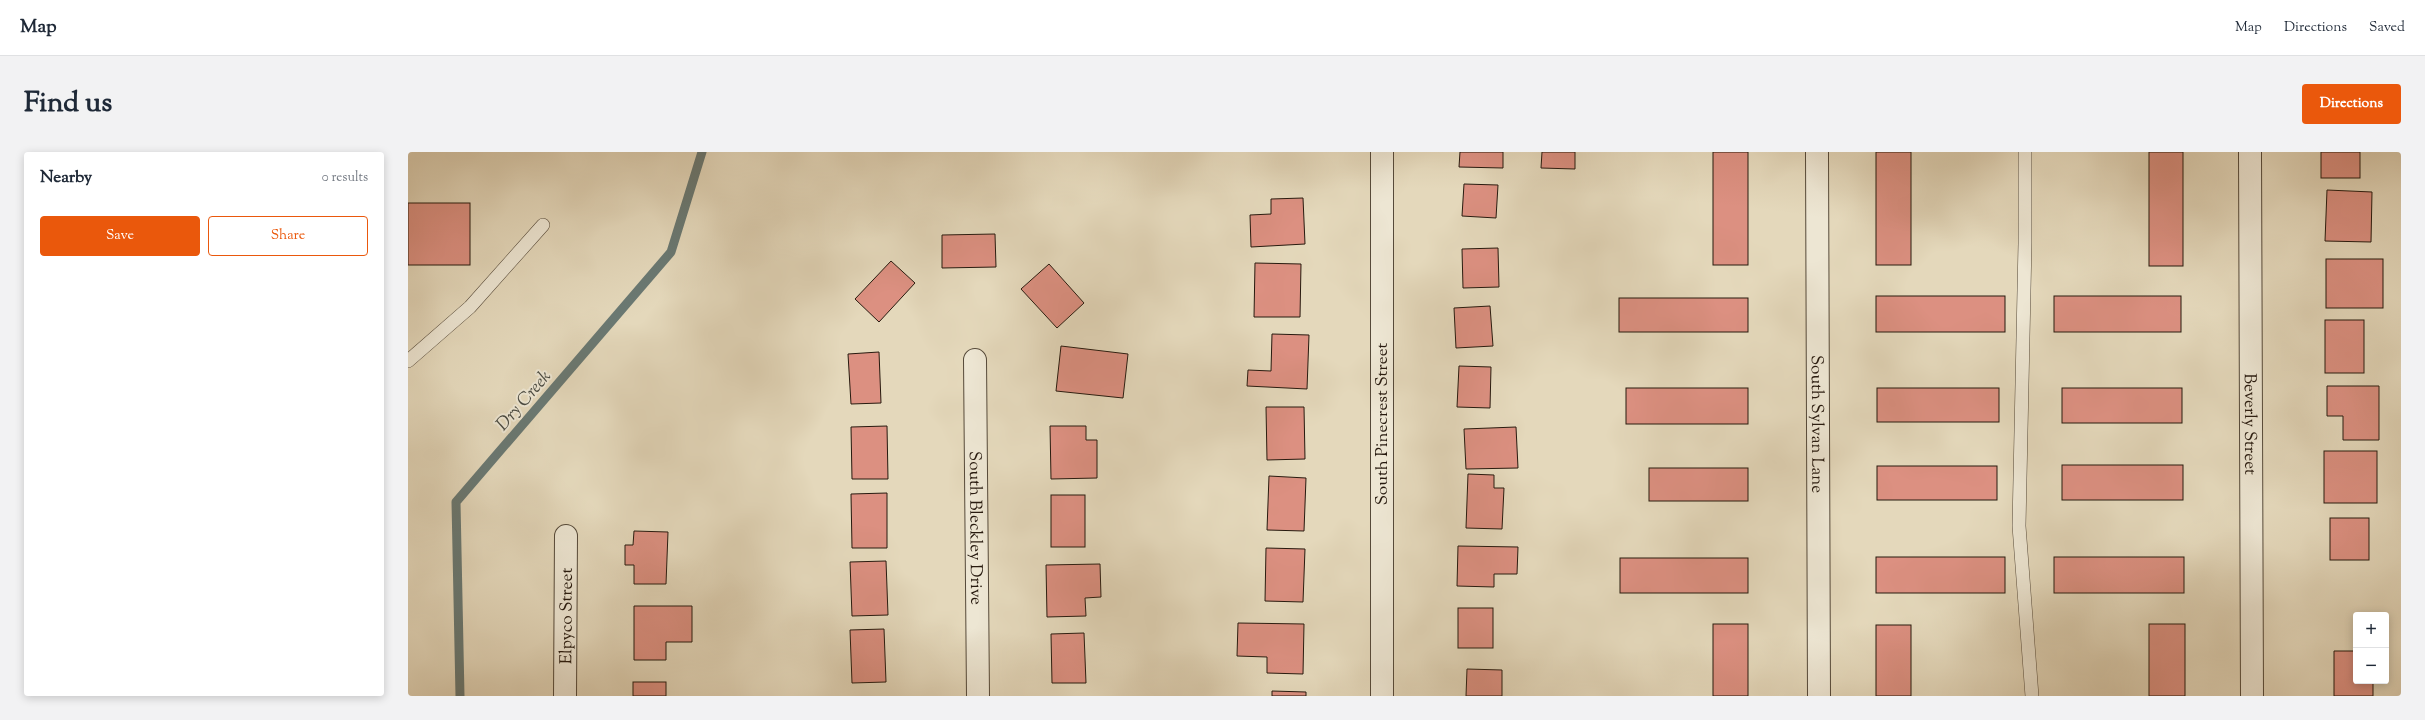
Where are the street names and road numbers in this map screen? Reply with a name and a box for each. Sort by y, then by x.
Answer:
street label: South Pinecrest Street [1371,343,1395,505]
street label: South Sylvan Lane [1804,355,1828,493]
street label: Beverly Street [2237,373,2261,475]
street label: South Bleckley Drive [962,451,987,605]
street label: Elpyco Street [555,567,580,664]

